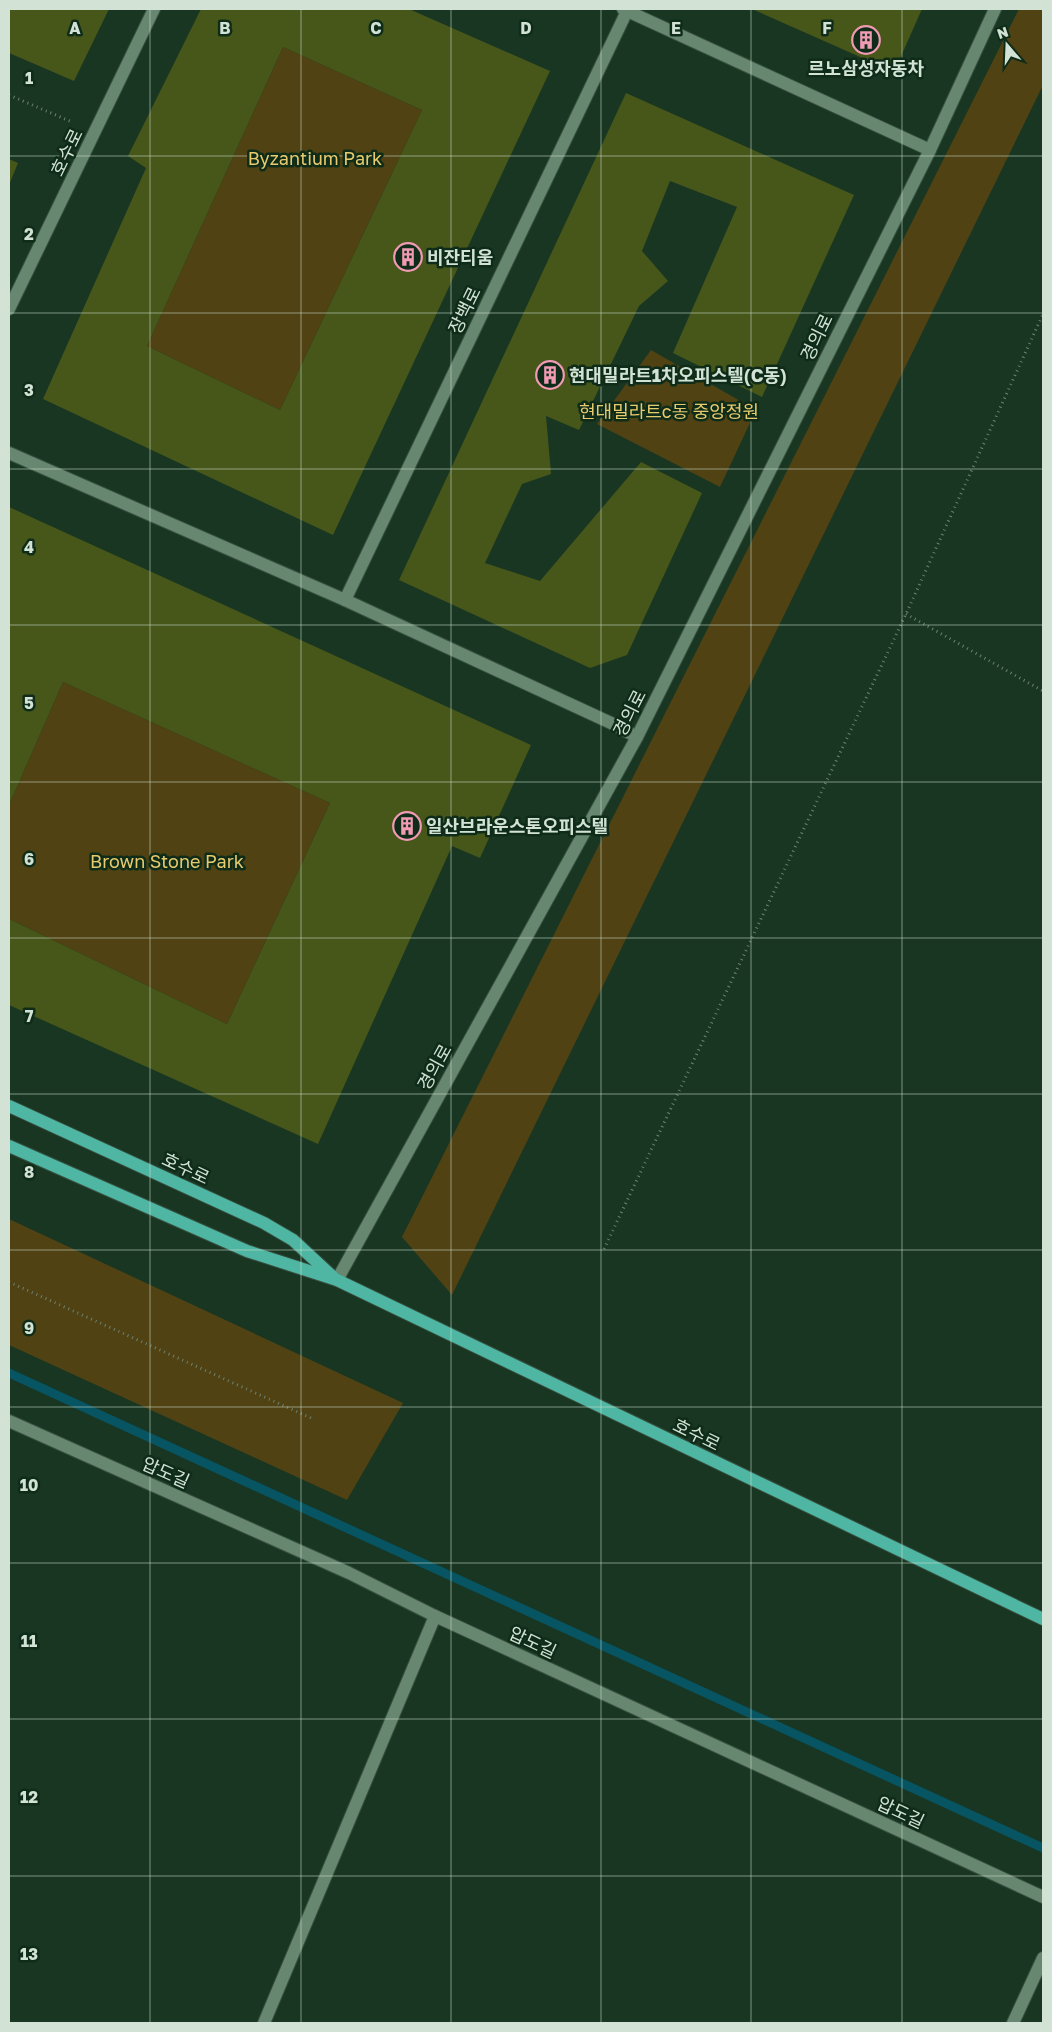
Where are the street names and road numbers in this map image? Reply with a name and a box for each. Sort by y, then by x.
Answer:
street label: 호수로 [45,125,87,179]
street label: 장백로 [443,283,485,337]
street label: 경의로 [795,310,837,364]
street label: 경의로 [608,686,650,740]
street label: 경의로 [412,1040,456,1094]
street label: 호수로 [159,1148,213,1188]
street label: 호수로 [670,1413,724,1455]
street label: 압도길 [139,1452,193,1492]
street label: 압도길 [506,1622,560,1662]
street label: 압도길 [874,1792,928,1832]

